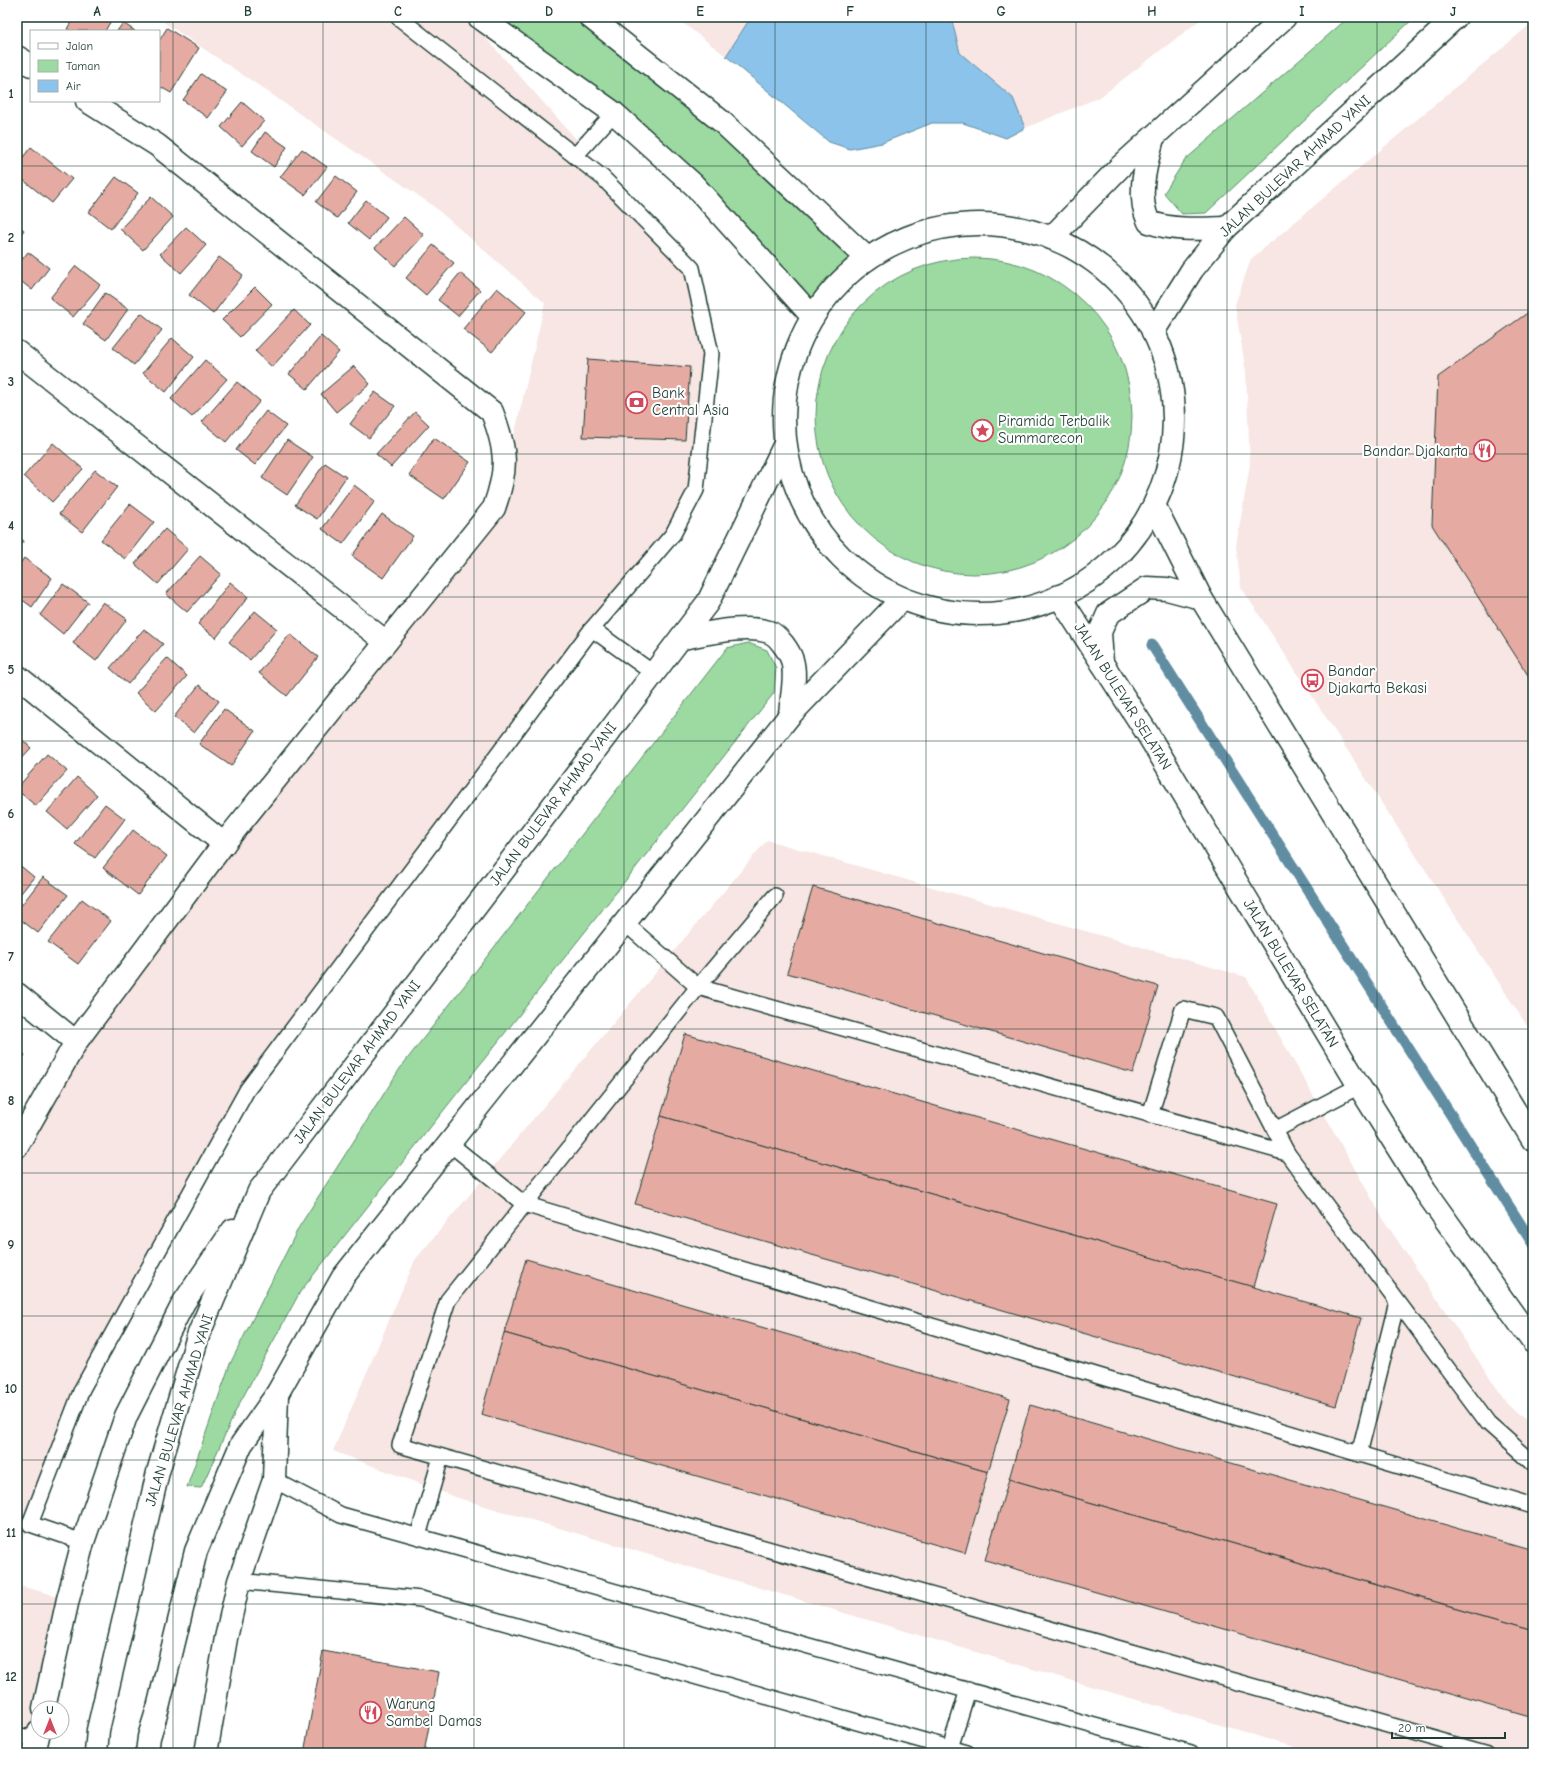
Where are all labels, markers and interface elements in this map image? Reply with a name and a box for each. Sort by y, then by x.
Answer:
text: A [93,4,101,19]
text: B [244,4,252,19]
text: C [394,4,402,19]
text: D [545,4,553,19]
text: E [696,4,704,19]
text: F [846,4,854,19]
text: G [996,4,1006,19]
text: H [1147,4,1157,19]
text: I [1299,4,1305,19]
text: J [1450,4,1456,19]
legend [30,30,160,102]
text: Jalan [66,39,93,53]
text: Taman [66,59,100,73]
text: Air [66,79,81,93]
text: 1 [8,86,14,101]
street label: JALAN BULEVAR AHMAD YANI [1216,91,1374,241]
text: 2 [8,230,14,245]
text: 3 [8,374,14,389]
place label: Bank Central Asia [652,384,729,419]
bank icon: Bank Central Asia [623,389,649,415]
place label: Piramida Terbalik Summarecon [998,412,1110,447]
place icon: Piramida Terbalik Summarecon [970,417,996,443]
restaurant icon: Bandar Djakarta [1471,438,1497,464]
place label: Bandar Djakarta [1363,442,1468,460]
text: 4 [8,518,14,533]
street label: JALAN BULEVAR SELATAN [1070,619,1176,773]
text: 5 [8,662,15,677]
place label: Bandar Djakarta Bekasi [1328,662,1427,697]
bus stop icon: Bandar Djakarta Bekasi [1299,667,1325,693]
street label: JALAN BULEVAR AHMAD YANI [486,719,620,889]
text: 6 [8,806,15,821]
street label: JALAN BULEVAR SELATAN [1239,895,1343,1051]
text: 7 [8,949,14,964]
street label: JALAN BULEVAR AHMAD YANI [290,977,424,1147]
text: 8 [8,1093,14,1108]
text: 9 [8,1237,15,1252]
street label: JALAN BULEVAR AHMAD YANI [141,1312,217,1508]
text: 10 [5,1381,17,1396]
text: 11 [6,1525,16,1540]
text: 12 [5,1669,17,1684]
place label: Warung Sambel Damas [386,1695,482,1730]
north arrow [30,1700,70,1740]
restaurant icon: Warung Sambel Damas [358,1700,384,1726]
text: U [46,1704,54,1717]
scale bar [1392,1714,1505,1740]
text: 20 m [1398,1721,1426,1735]

